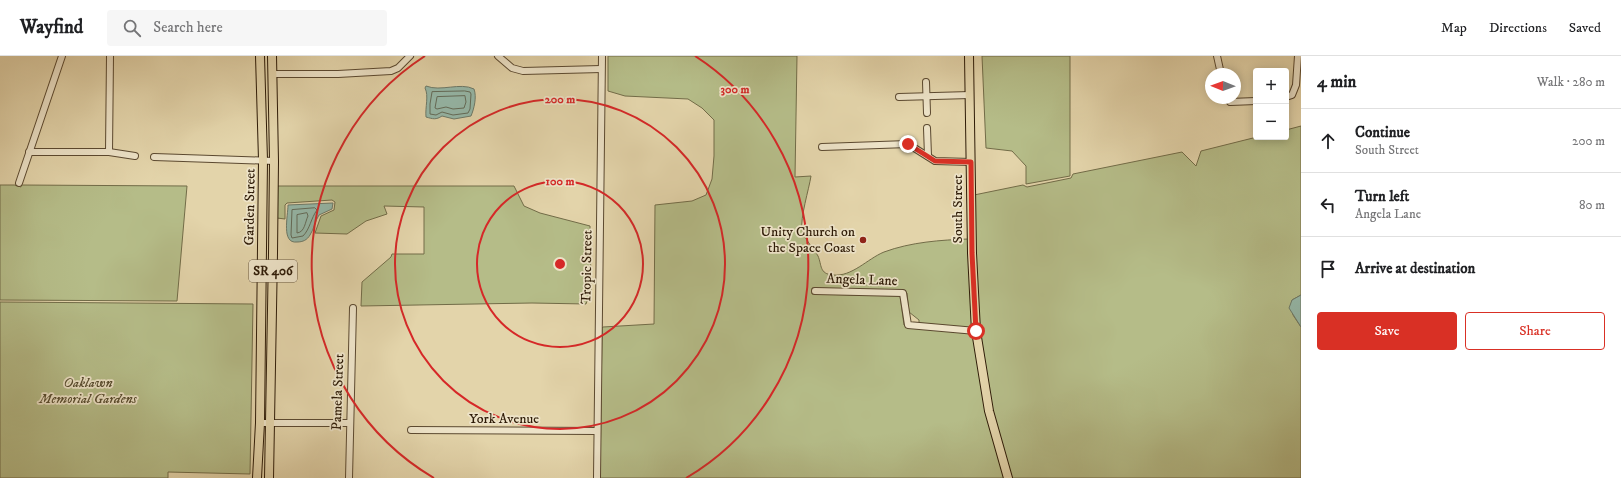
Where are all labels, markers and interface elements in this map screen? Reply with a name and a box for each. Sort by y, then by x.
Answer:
search box [107,10,387,46]
text: Wayfind [20,16,83,39]
icon: search [121,17,143,39]
text: Search here [153,18,223,37]
text: Map [1441,19,1467,37]
text: Directions [1489,19,1547,37]
text: Saved [1569,19,1601,37]
north arrow [1205,68,1241,104]
map controls [1253,68,1289,140]
button: + [1253,68,1289,104]
text: 4 min [1317,71,1356,93]
text: Walk · 280 m [1537,74,1605,90]
text: 300 m [721,82,749,97]
text: 200 m [545,92,575,107]
button: − [1253,104,1289,140]
text: Continue [1355,123,1410,142]
icon: ahead [1317,130,1339,152]
text: 200 m [1572,133,1605,149]
route end [899,135,917,153]
text: South Street [1355,142,1419,158]
street label: Garden Street [240,168,260,246]
text: 100 m [546,174,574,189]
street label: South Street [949,174,967,243]
text: Turn left [1355,187,1409,206]
icon: left [1317,194,1339,216]
text: 80 m [1579,197,1605,213]
text: Angela Lane [1355,206,1421,222]
place label: Unity Church on the Space Coast [761,223,856,257]
street label: Tropic Street [577,229,597,304]
marker: Unity Church on the Space Coast [858,235,868,245]
centre of rings [553,257,567,271]
icon: arrive [1317,258,1339,280]
text: Arrive at destination [1355,259,1475,278]
road number: SR 406 [249,260,297,282]
street label: Angela Lane [826,270,898,290]
button: Save [1317,312,1457,350]
button: Share [1465,312,1605,350]
route start [967,322,985,340]
street label: Pamela Street [328,353,348,431]
park label: Oaklawn Memorial Gardens [38,374,138,408]
street label: York Avenue [469,410,539,428]

